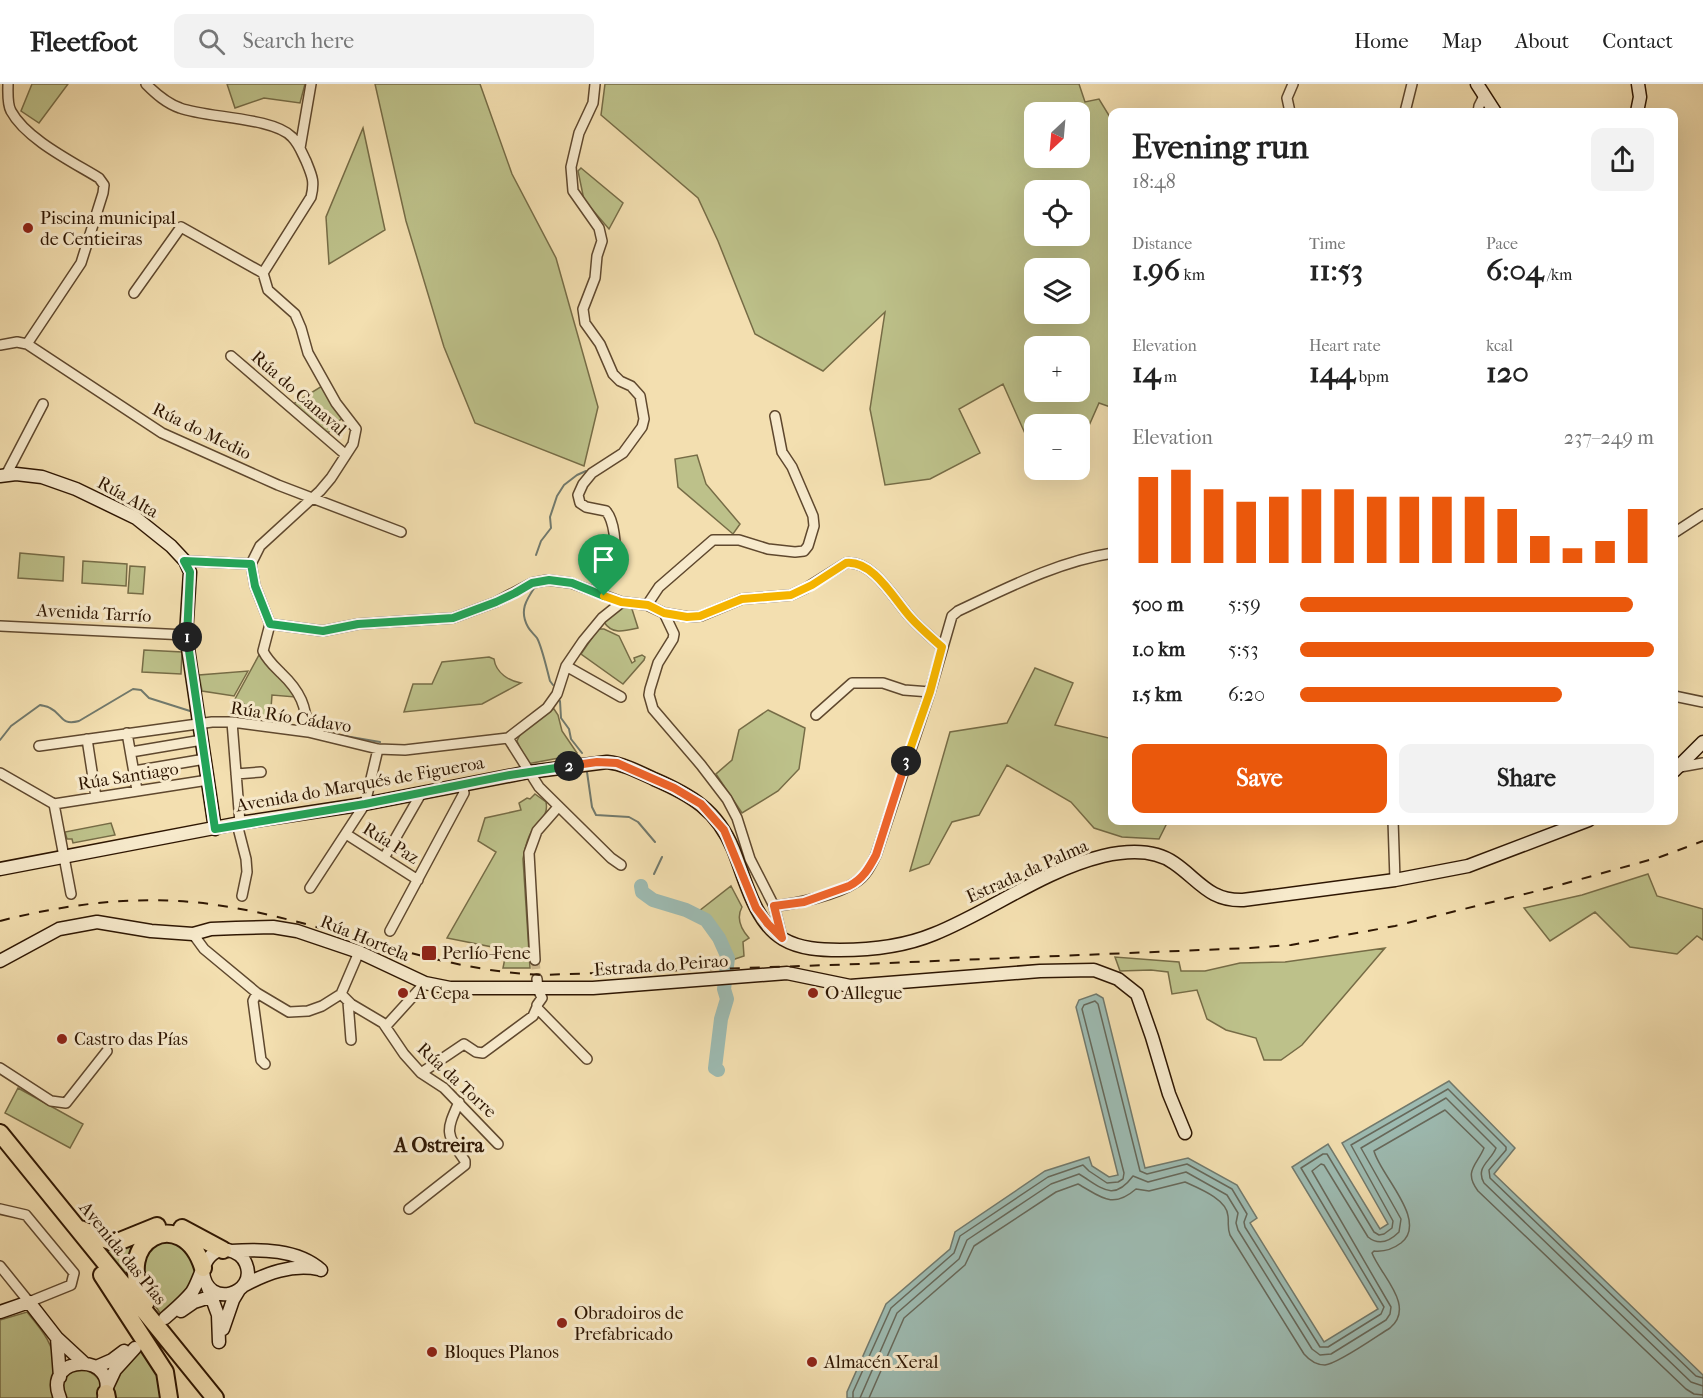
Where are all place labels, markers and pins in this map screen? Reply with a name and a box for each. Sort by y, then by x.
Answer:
place label: Piscina municipal de Centieiras [40,208,176,250]
marker: Piscina municipal de Centieiras [21,221,35,235]
pin [578,534,629,596]
pin: 1 [172,622,202,652]
pin: 3 [891,746,921,776]
pin: 2 [554,751,584,781]
place label: Perlío-Fene [442,943,531,964]
marker: Perlío-Fene [420,944,438,962]
place label: A Cepa [414,983,470,1004]
place label: O Allegue [825,983,903,1004]
marker: A Cepa [396,986,410,1000]
marker: O Allegue [806,986,820,1000]
place label: Castro das Pías [74,1029,188,1050]
marker: Castro das Pías [55,1032,69,1046]
place label: Obradoiros de Prefabricado [574,1303,684,1345]
marker: Obradoiros de Prefabricado [555,1316,569,1330]
place label: Bloques Planos [444,1342,559,1363]
marker: Bloques Planos [425,1345,439,1359]
place label: Almacén Xeral [823,1352,939,1373]
marker: Almacén Xeral [805,1355,819,1369]

